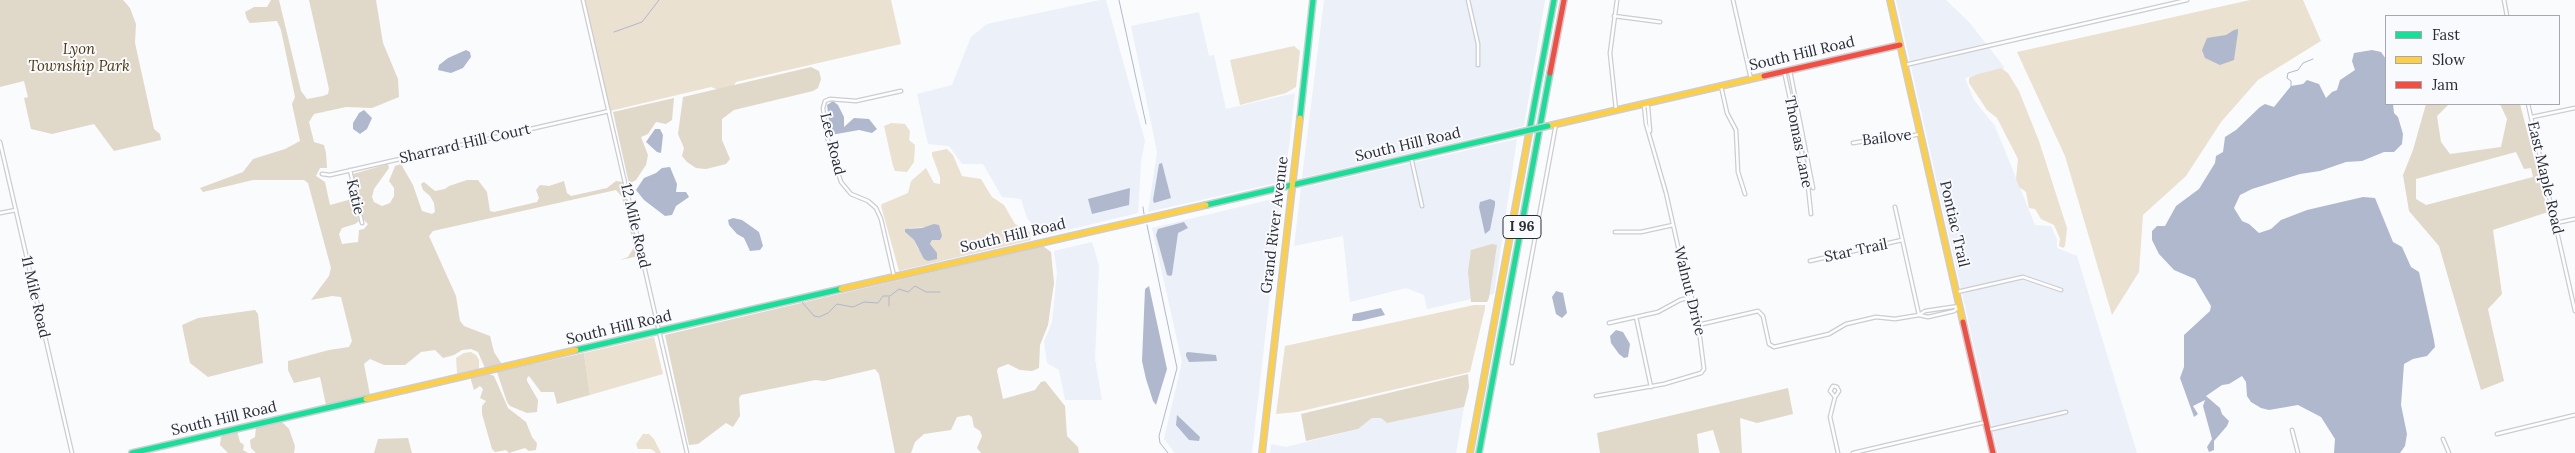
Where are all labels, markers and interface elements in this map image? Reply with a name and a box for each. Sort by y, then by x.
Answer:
legend [2385,15,2560,105]
text: Fast [2432,25,2460,44]
street label: South Hill Road [1748,33,1856,75]
park label: Lyon Township Park [28,41,130,76]
text: Slow [2432,50,2465,69]
text: Jam [2432,75,2459,94]
street label: Thomas Lane [1780,94,1816,190]
street label: Lee Road [816,111,848,177]
street label: Sharrard Hill Court [398,120,532,168]
street label: East Maple Road [2523,120,2567,236]
street label: South Hill Road [1354,124,1462,166]
street label: Bailove [1861,126,1913,150]
street label: Grand River Avenue [1258,155,1292,295]
street label: Katie [342,177,368,217]
street label: Pontiac Trail [1935,179,1973,269]
street label: 12 Mile Road [617,182,653,270]
street label: South Hill Road [959,215,1067,257]
road number: I 96 [1503,216,1541,238]
street label: Star Trail [1823,236,1889,266]
street label: Walnut Drive [1669,244,1709,338]
street label: 11 Mile Road [17,254,53,340]
street label: South Hill Road [565,307,673,349]
street label: South Hill Road [170,398,278,440]

